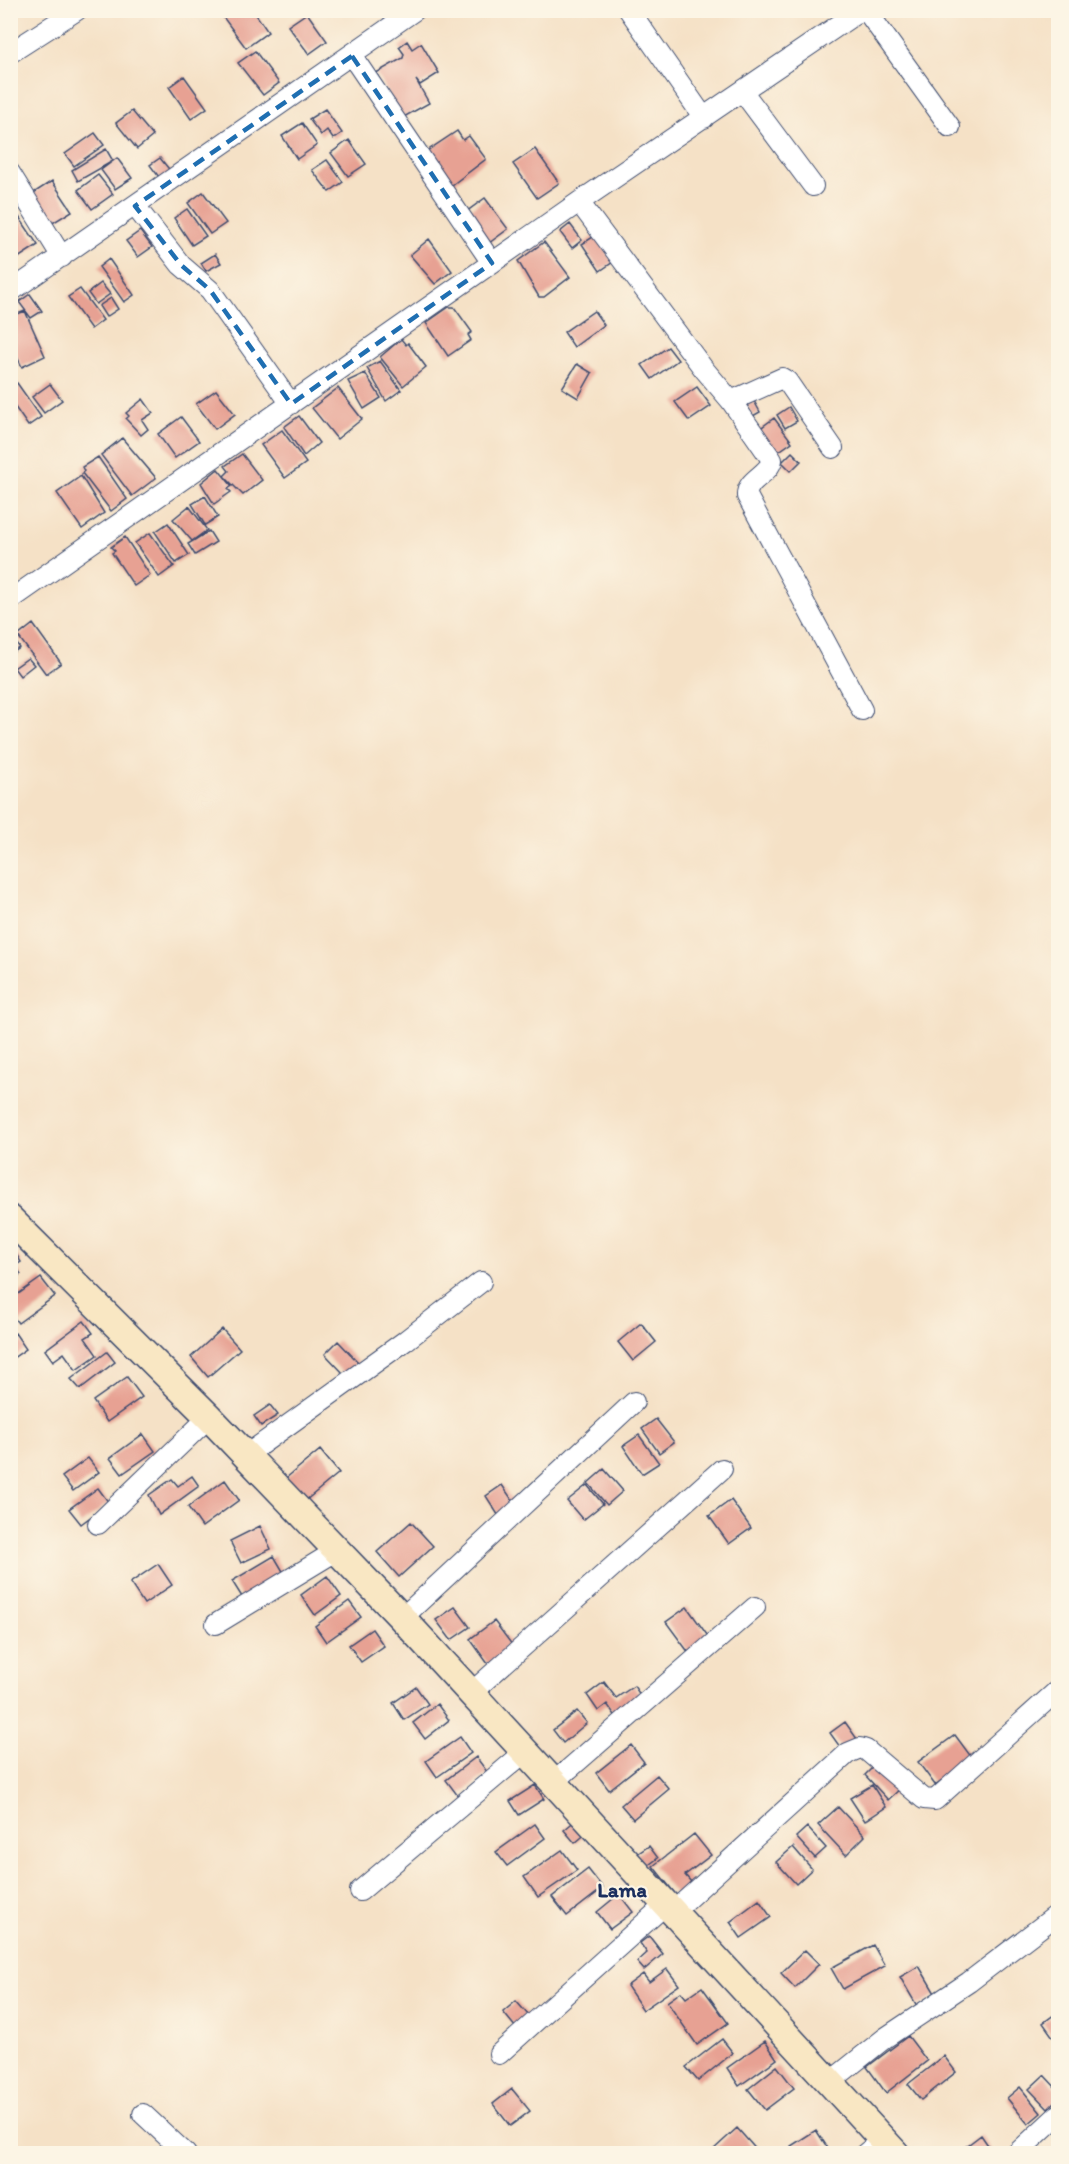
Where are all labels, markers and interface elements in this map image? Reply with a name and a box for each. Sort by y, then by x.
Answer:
district label: Lama [597,1877,647,1902]

